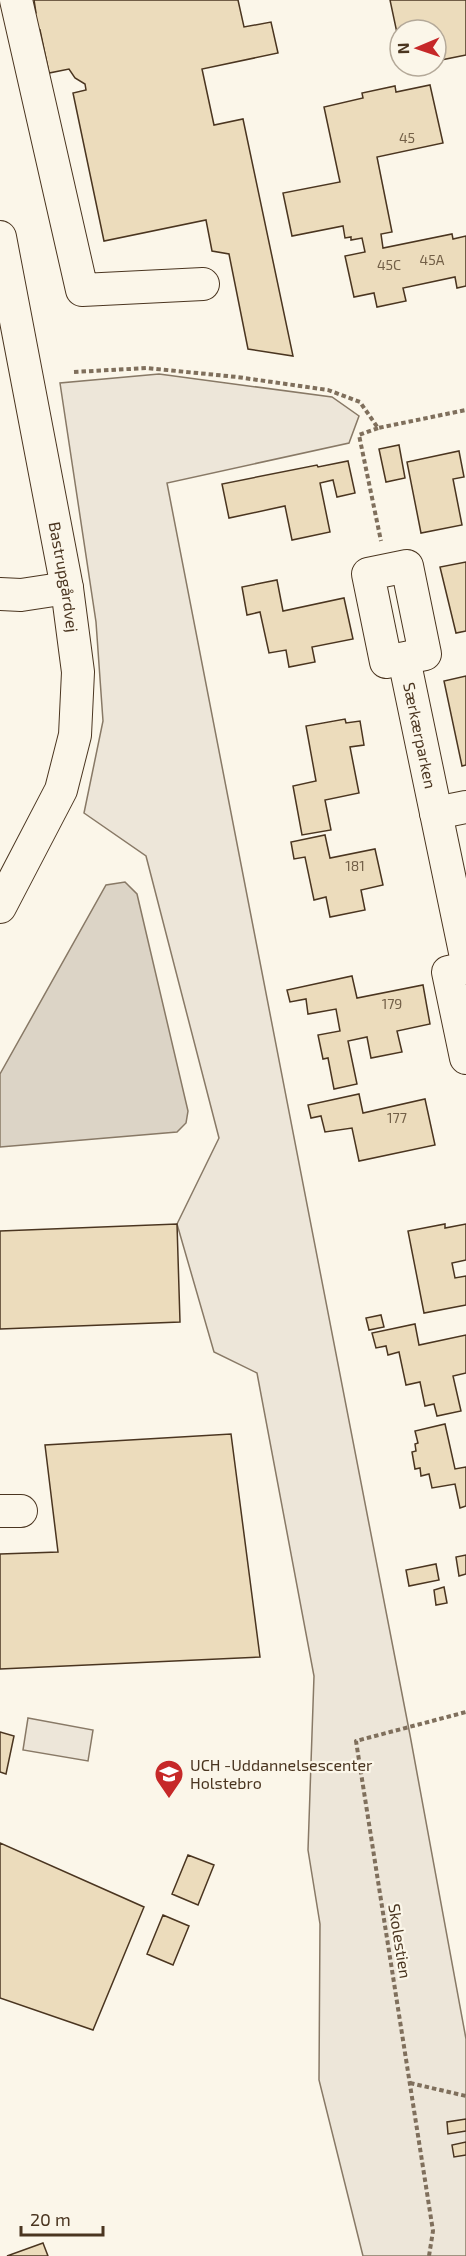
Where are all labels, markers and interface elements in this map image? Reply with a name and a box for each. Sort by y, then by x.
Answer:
north arrow [388,18,448,78]
text: N [393,42,412,55]
house number: 45 [399,129,415,146]
house number: 45A [420,251,445,268]
house number: 45C [377,256,401,273]
street label: Bastrupgårdvej [46,520,83,634]
street label: Særkærparken [400,680,441,790]
house number: 181 [345,857,365,874]
house number: 179 [382,995,402,1012]
house number: 177 [387,1109,407,1126]
place label: UCH -Uddannelsescenter Holstebro [190,1755,373,1792]
school or university icon: UCH -Uddannelsescenter Holstebro [153,1758,185,1800]
street label: Skolestien [385,1902,416,1980]
scale bar [21,2199,104,2237]
text: 20 m [30,2208,71,2230]

